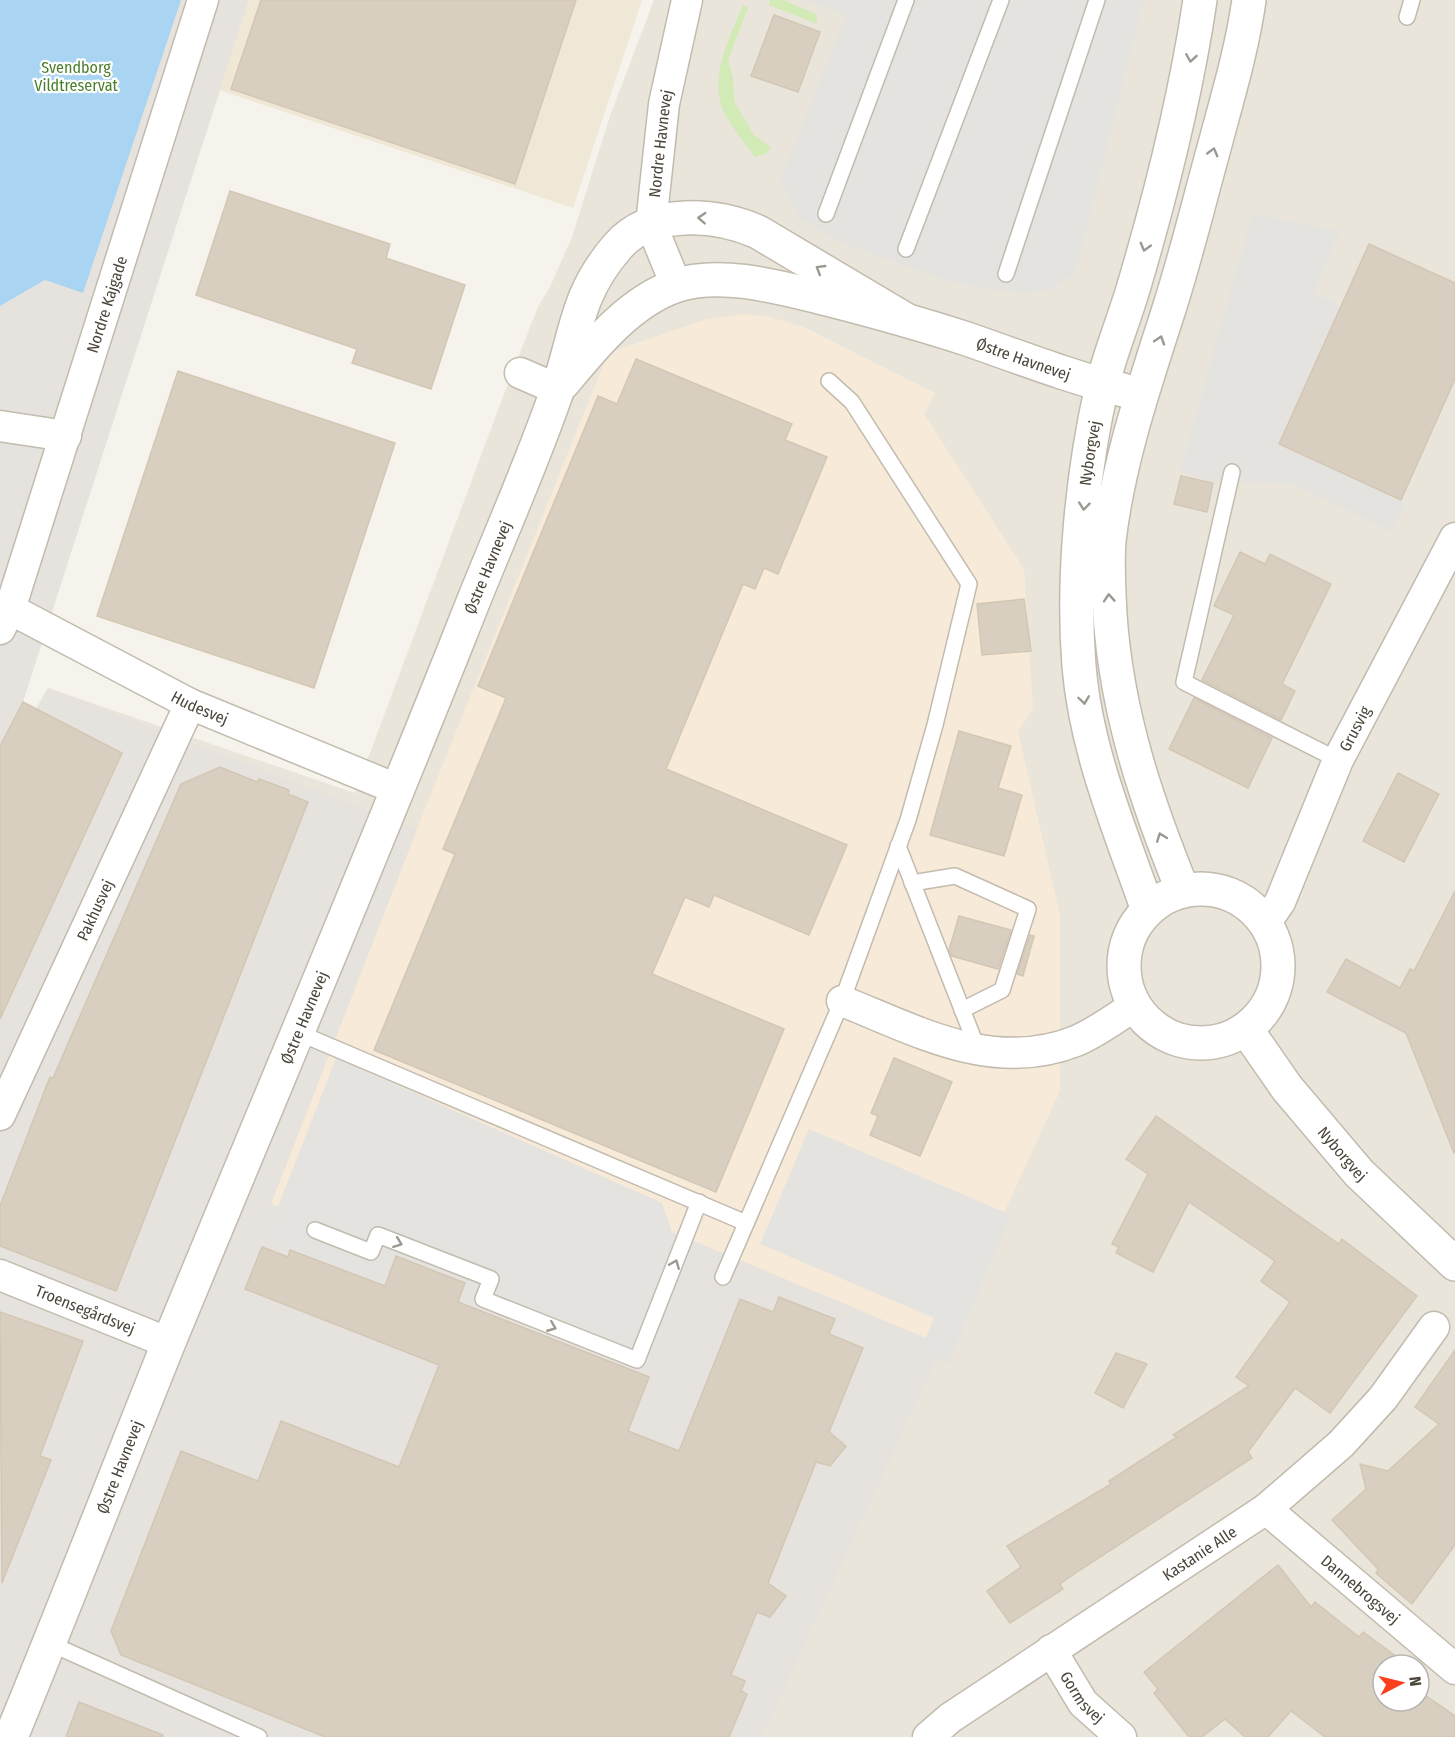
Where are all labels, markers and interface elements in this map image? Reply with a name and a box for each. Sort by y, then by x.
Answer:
one-way arrow [1186,53,1198,62]
park label: Svendborg Vildtreservat [34,58,118,95]
street label: Nordre Havnevej [644,88,676,198]
one-way arrow [1205,147,1218,157]
one-way arrow [698,212,707,225]
one-way arrow [1139,242,1152,252]
street label: Nordre Kajgade [82,254,131,355]
one-way arrow [816,264,826,276]
street label: Østre Havnevej [974,333,1073,384]
one-way arrow [1152,335,1165,346]
street label: Nyborgvej [1075,419,1104,487]
one-way arrow [1078,501,1091,510]
street label: Østre Havnevej [460,518,515,616]
one-way arrow [1103,593,1116,602]
street label: Hudesvej [168,686,231,728]
one-way arrow [1077,695,1089,704]
street label: Grusvig [1335,702,1375,754]
one-way arrow [1156,832,1168,843]
street label: Pakhusvej [73,876,117,943]
street label: Østre Havnevej [276,968,332,1067]
street label: Nyborgvej [1314,1123,1371,1185]
one-way arrow [392,1235,403,1248]
one-way arrow [668,1259,680,1270]
street label: Troensegårdsvej [33,1281,138,1338]
one-way arrow [546,1319,556,1332]
street label: Østre Havnevej [92,1418,146,1516]
street label: Kastanie Alle [1159,1522,1240,1584]
street label: Dannebrogsvej [1318,1551,1404,1628]
north arrow [1371,1653,1431,1713]
street label: Gormsvej [1057,1668,1108,1727]
text: N [1405,1675,1425,1687]

